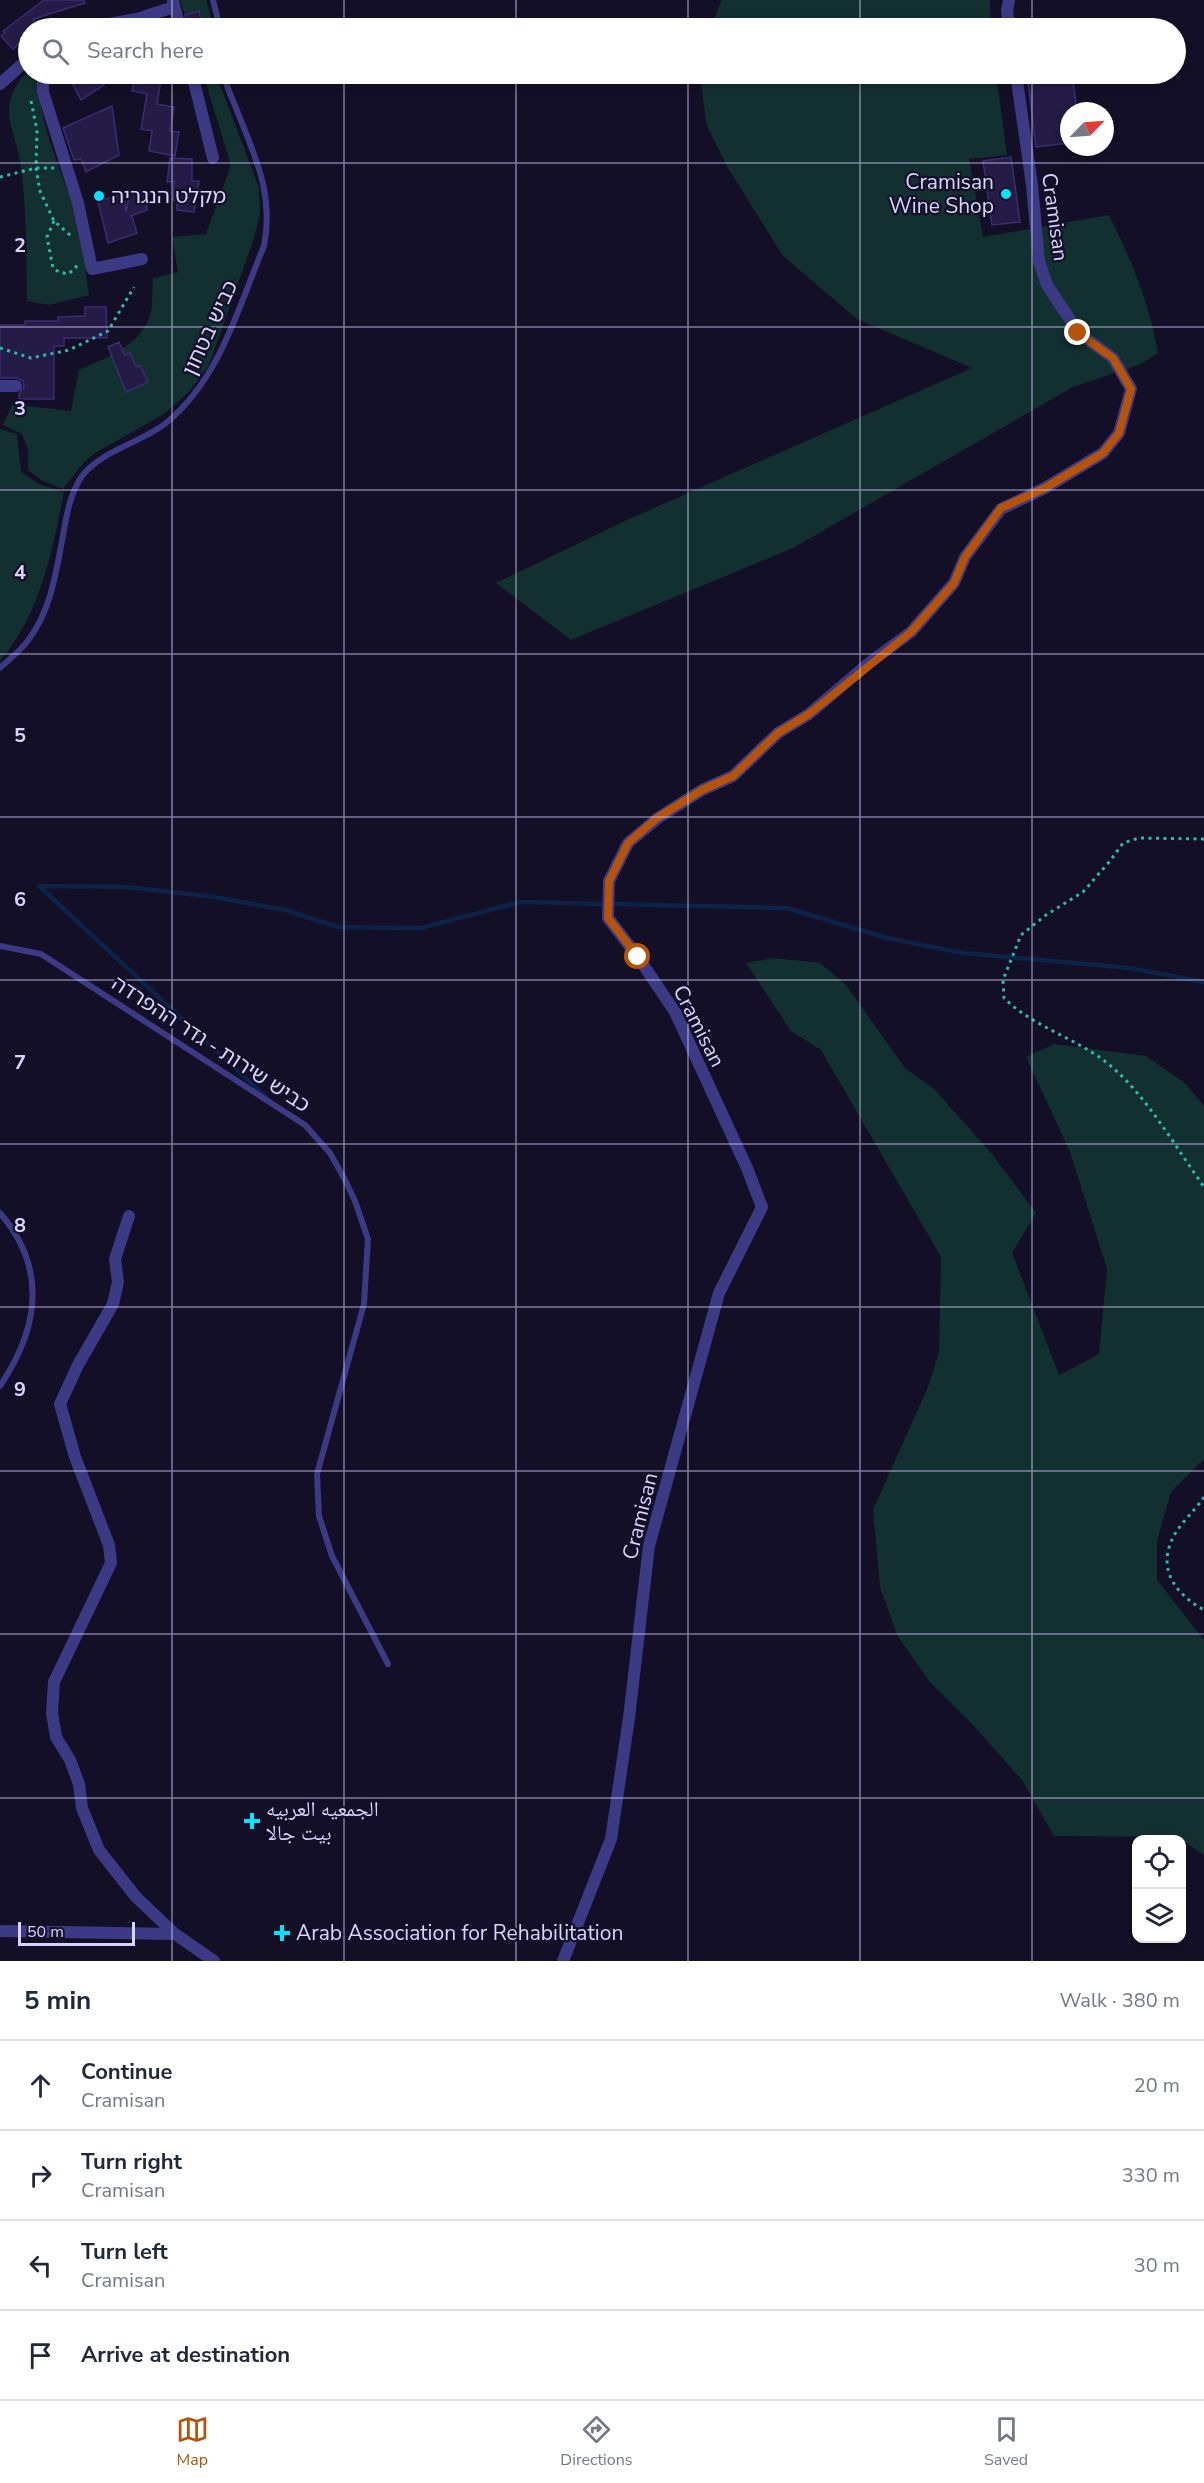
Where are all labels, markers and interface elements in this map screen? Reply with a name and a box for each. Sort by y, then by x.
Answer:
search box [18,18,1186,84]
icon: search [39,35,72,68]
text: Search here [87,36,204,66]
north arrow [1060,102,1114,156]
place label: Cramisan Wine Shop [889,168,994,220]
street label: Cramisan [1035,171,1075,263]
place label: מקלט הנגריה [111,182,226,210]
marker: Cramisan Wine Shop [999,187,1013,201]
marker: מקלט הנגריה [92,189,106,203]
text: 2 [14,232,26,259]
street label: כביש בטחון [176,276,244,380]
route end [1064,319,1090,345]
text: 3 [14,395,26,422]
text: 4 [14,559,26,586]
text: 5 [14,722,26,749]
text: 6 [14,886,26,913]
route start [624,943,650,969]
street label: כביש שירות - גדר ההפרדה [106,969,316,1119]
street label: Cramisan [666,980,732,1072]
text: 7 [14,1049,26,1076]
text: 8 [14,1212,26,1239]
text: 9 [14,1376,26,1403]
street label: Cramisan [616,1470,664,1562]
place label: الجمعيه العربيه بيت جالا [266,1795,379,1847]
marker: الجمعيه العربيه بيت جالا [243,1812,261,1830]
map controls [1132,1835,1186,1943]
button: locate [1132,1835,1186,1889]
button: layers [1132,1889,1186,1943]
scale bar [18,1919,135,1946]
place label: Arab Association for Rehabilitation [296,1919,623,1947]
text: 50 m [27,1921,64,1943]
marker: Arab Association for Rehabilitation [273,1924,291,1942]
text: 5 min [24,1983,91,2018]
text: Walk · 380 m [1060,1987,1180,2014]
text: Continue [81,2057,172,2087]
icon: ahead [24,2069,57,2102]
text: 20 m [1134,2072,1180,2099]
text: Cramisan [81,2087,165,2114]
text: Turn right [81,2147,182,2177]
icon: right [24,2159,57,2192]
text: 330 m [1122,2162,1180,2189]
text: Cramisan [81,2177,165,2204]
text: Turn left [81,2237,168,2267]
icon: left [24,2249,57,2282]
text: 30 m [1134,2252,1180,2279]
text: Cramisan [81,2267,165,2294]
icon: arrive [24,2339,57,2372]
text: Arrive at destination [81,2340,290,2370]
tab: Map [176,2413,209,2471]
tab: Directions [560,2413,632,2471]
tab: Saved [984,2413,1028,2471]

